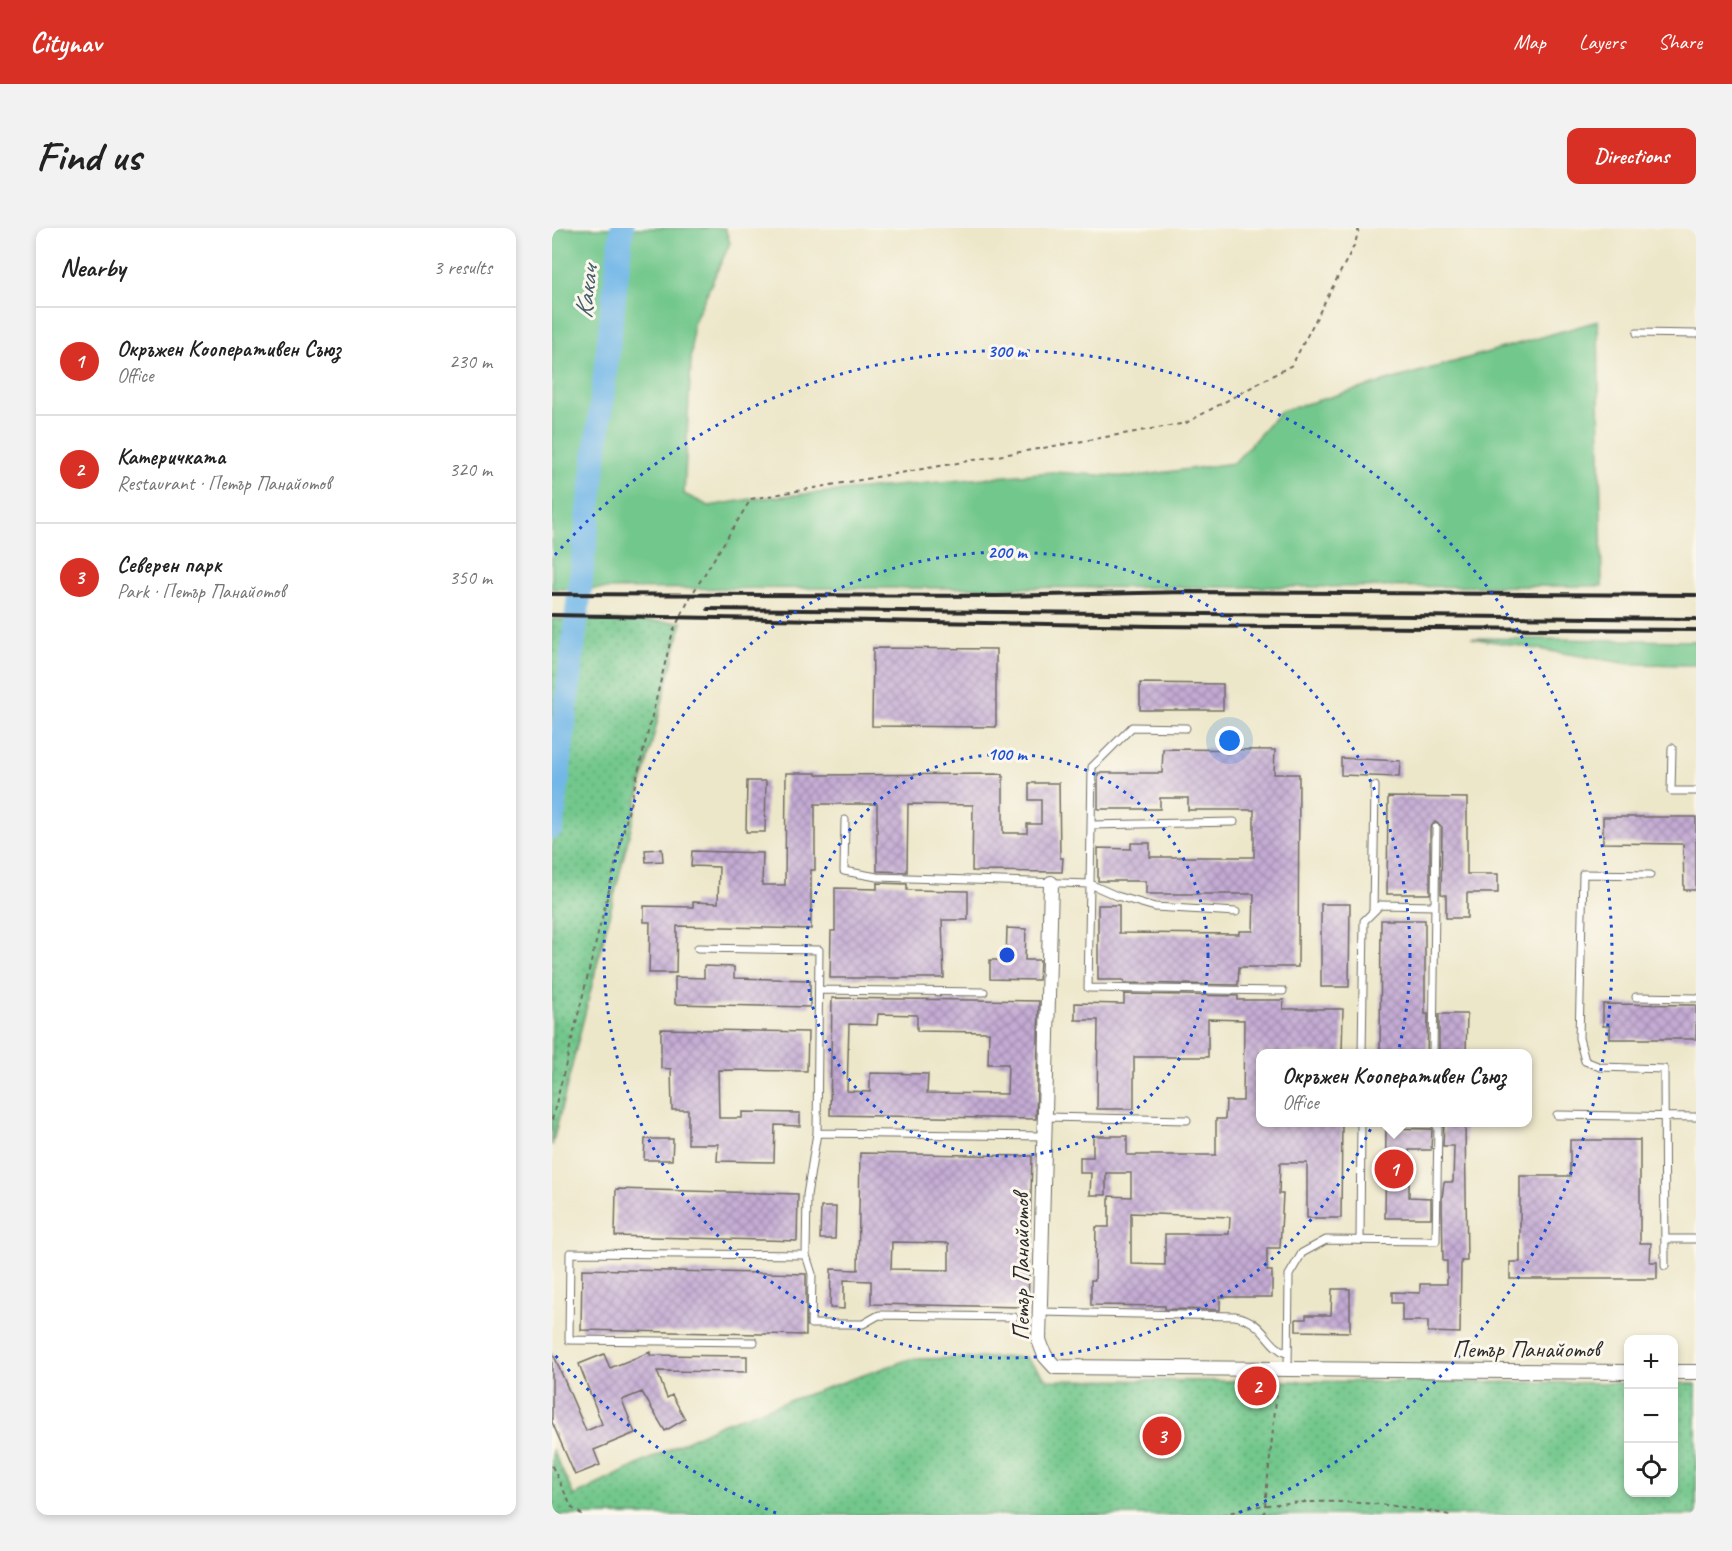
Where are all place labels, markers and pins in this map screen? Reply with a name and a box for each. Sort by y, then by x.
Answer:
centre of rings [997,945,1017,965]
pin: 1 [1374,1146,1414,1192]
pin: 2 [1238,1364,1276,1408]
pin: 3 [1142,1414,1182,1458]

